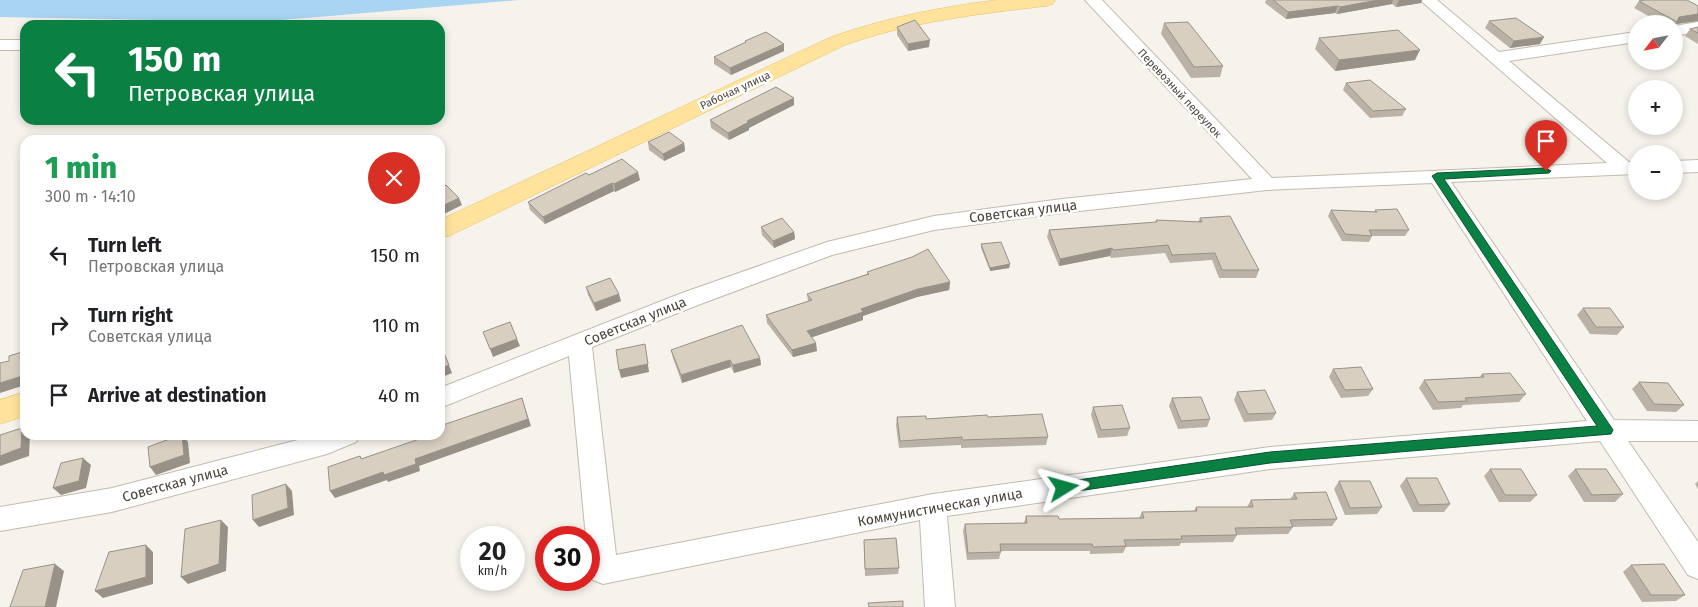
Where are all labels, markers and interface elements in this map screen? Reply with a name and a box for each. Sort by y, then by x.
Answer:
north arrow [1628,15,1682,70]
map controls [1628,15,1683,200]
text: 150 m [128,38,221,80]
icon: left [45,40,110,105]
street label: Перевозный переулок [1135,46,1224,141]
street label: Рабочая улица [698,68,773,112]
text: Петровская улица [128,80,315,107]
button: + [1628,80,1683,135]
pin [1525,120,1567,171]
icon: arrive [1532,127,1560,155]
button: − [1628,145,1683,200]
text: 1 min [45,150,117,186]
button: close [368,152,420,204]
text: 300 m · 14:10 [45,187,136,206]
street label: Советская улица [968,196,1078,227]
text: Turn left [88,234,162,257]
icon: left [45,241,73,269]
text: 150 m [370,244,420,267]
text: Петровская улица [88,257,224,276]
street label: Советская улица [582,293,689,350]
text: Turn right [88,304,173,327]
icon: right [45,311,73,339]
text: 110 m [372,314,420,337]
text: Советская улица [88,327,212,346]
icon: arrive [45,381,73,409]
text: Arrive at destination [88,384,267,407]
text: 40 m [378,384,420,407]
street label: Советская улица [120,461,230,506]
position arrow [1037,461,1089,513]
street label: Коммунистическая улица [856,485,1024,530]
speed limit sign: 30 [535,526,600,591]
text: 20 [479,537,506,567]
text: km/h [478,564,507,578]

